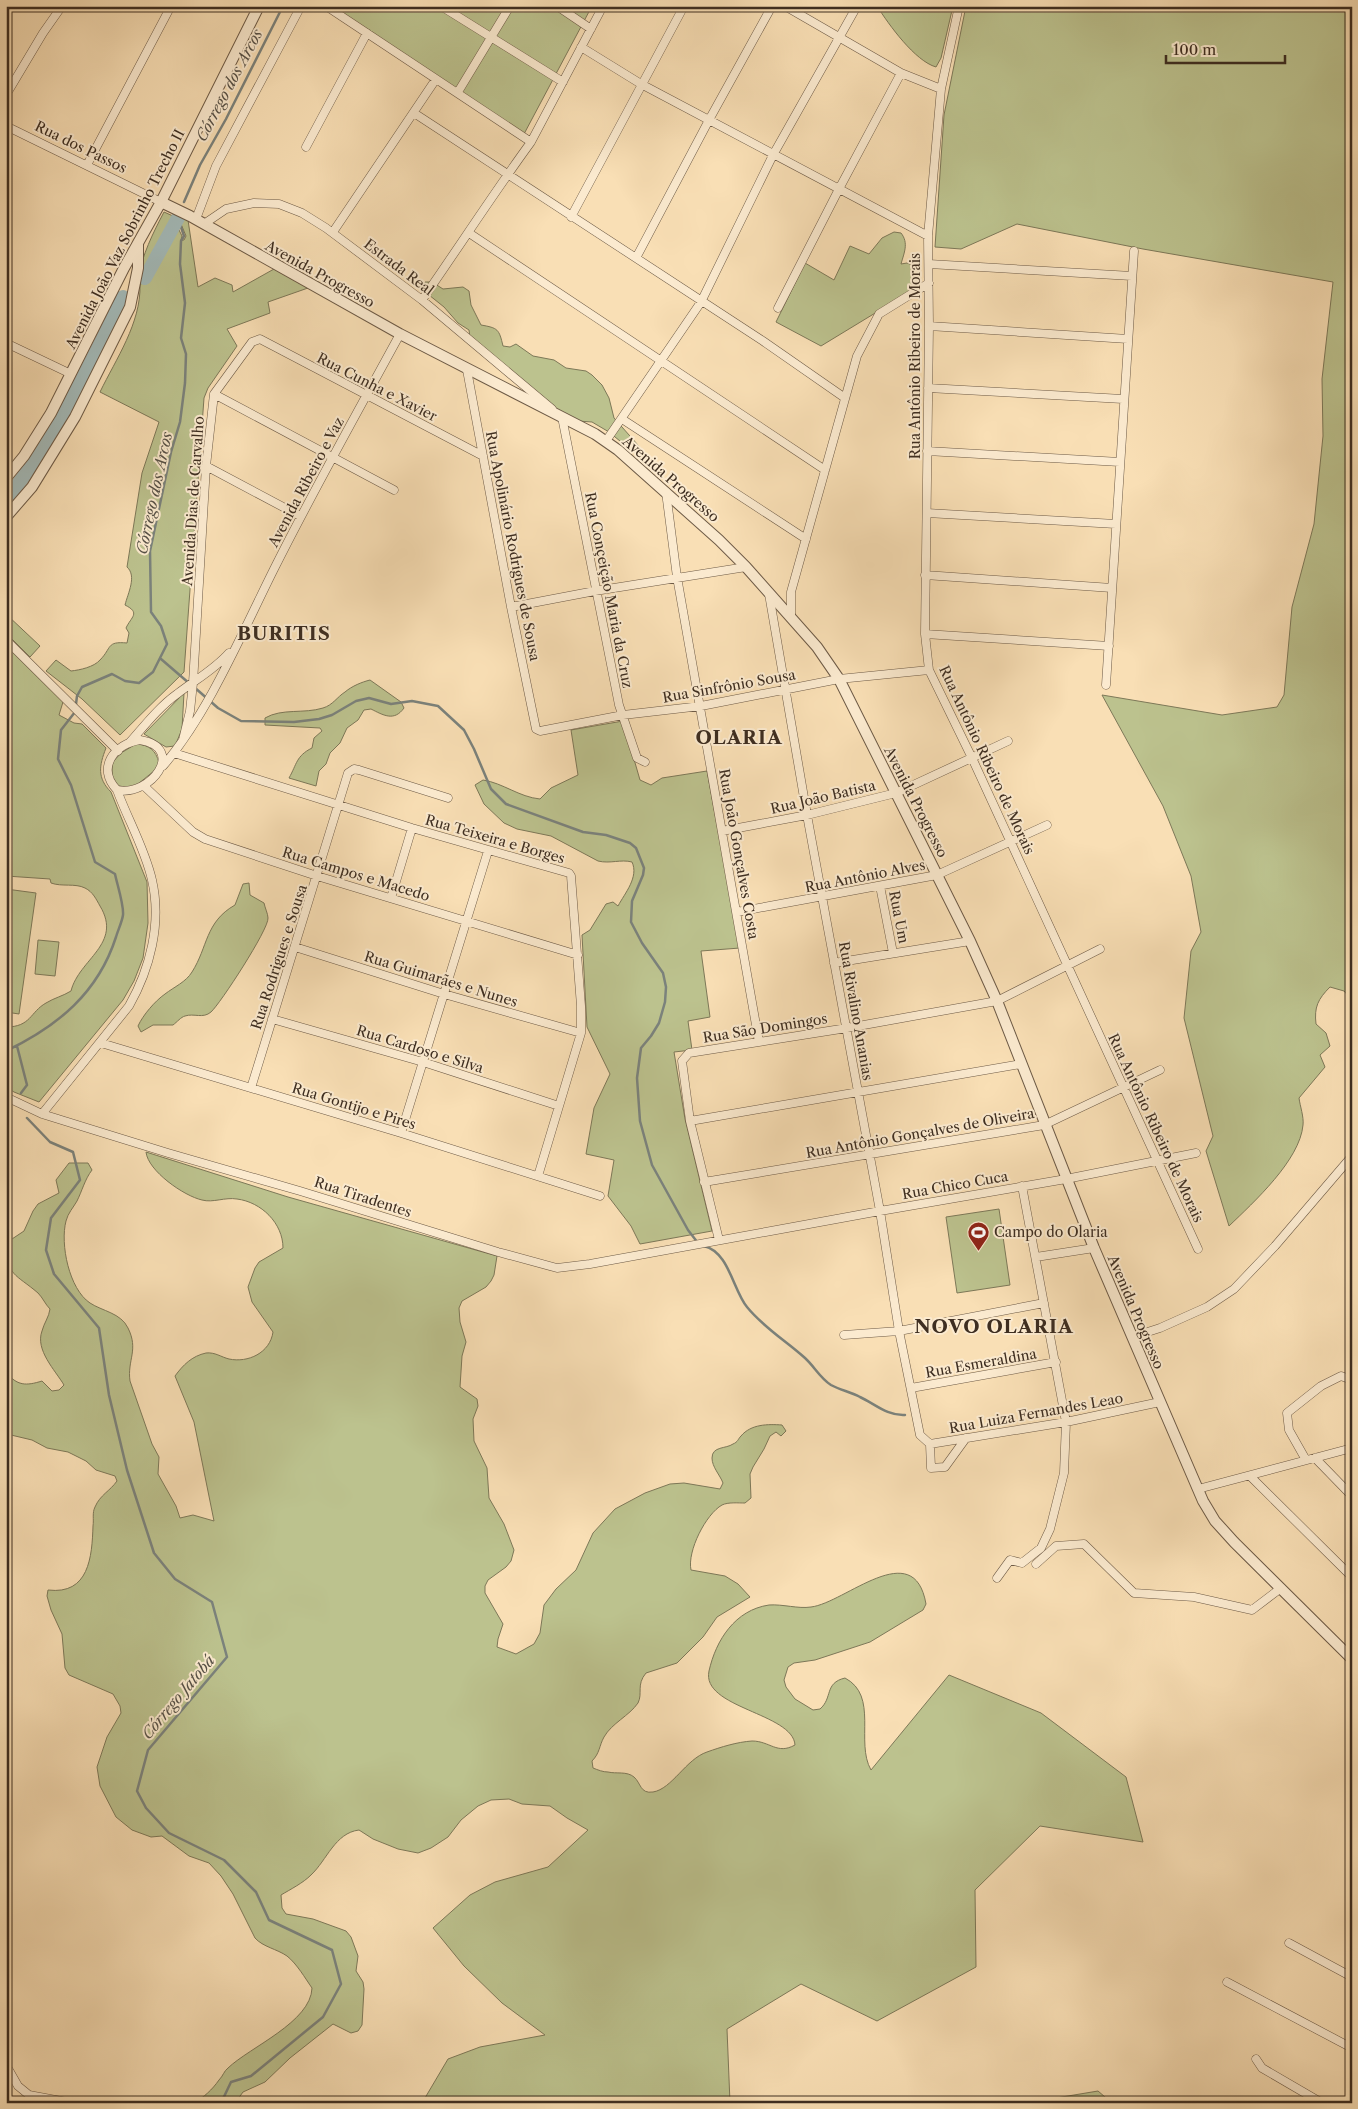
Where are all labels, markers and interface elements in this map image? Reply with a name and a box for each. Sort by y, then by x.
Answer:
water label: Córrego dos Arcos [191,25,267,144]
scale bar [1166,32,1284,64]
text: 100 m [1173,40,1216,59]
street label: Rua dos Passos [32,117,130,177]
street label: Avenida João Vaz Sobrinho Trecho II [61,126,188,353]
street label: Estrada Real [360,235,438,299]
street label: Avenida Progresso [261,236,378,312]
street label: Rua Antônio Ribeiro de Morais [906,253,924,459]
street label: Rua Cunha e Xavier [314,349,440,425]
street label: Avenida Ribeiro e Vaz [264,414,348,551]
street label: Avenida Dias de Carvalho [178,416,208,587]
street label: Rua Apolinário Rodrigues de Sousa [482,429,544,663]
water label: Córrego dos Arcos [132,430,176,556]
street label: Avenida Progresso [618,431,723,526]
street label: Rua Conçeição Maria da Cruz [581,490,637,690]
district label: BURITIS [237,622,331,645]
street label: Rua Antônio Ribeiro de Morais [935,663,1039,857]
street label: Rua Sinfrônio Sousa [661,665,798,707]
district label: OLARIA [695,726,783,749]
street label: Avenida Progresso [880,743,952,861]
street label: Rua João Gonçalves Costa [715,767,763,941]
street label: Rua João Batista [769,776,878,818]
street label: Rua Teixeira e Borges [423,810,567,868]
street label: Rua Campos e Macedo [280,843,432,905]
street label: Rua Antônio Alves [803,856,927,896]
street label: Rua Rodrigues e Sousa [247,882,311,1032]
street label: Rua Um [885,889,913,945]
street label: Rua Rivalino Ananias [835,940,877,1082]
street label: Rua Guimarães e Nunes [362,947,520,1011]
street label: Rua São Domingos [701,1009,829,1047]
street label: Rua Cardoso e Silva [354,1021,486,1077]
street label: Rua Antônio Ribeiro de Morais [1104,1031,1208,1225]
street label: Rua Gontijo e Pires [290,1079,418,1133]
street label: Rua Antônio Gonçalves de Oliveira [804,1104,1036,1162]
street label: Rua Chico Cuca [901,1167,1010,1203]
street label: Rua Tiradentes [312,1173,414,1221]
sports icon: Campo do Olaria [966,1220,990,1251]
place label: Campo do Olaria [994,1223,1108,1241]
street label: Avenida Progresso [1103,1251,1168,1372]
district label: NOVO OLARIA [914,1315,1074,1338]
street label: Rua Esmeraldina [924,1344,1039,1382]
street label: Rua Luiza Fernandes Leao [948,1389,1124,1437]
water label: Córrego Jatobá [137,1651,219,1743]

